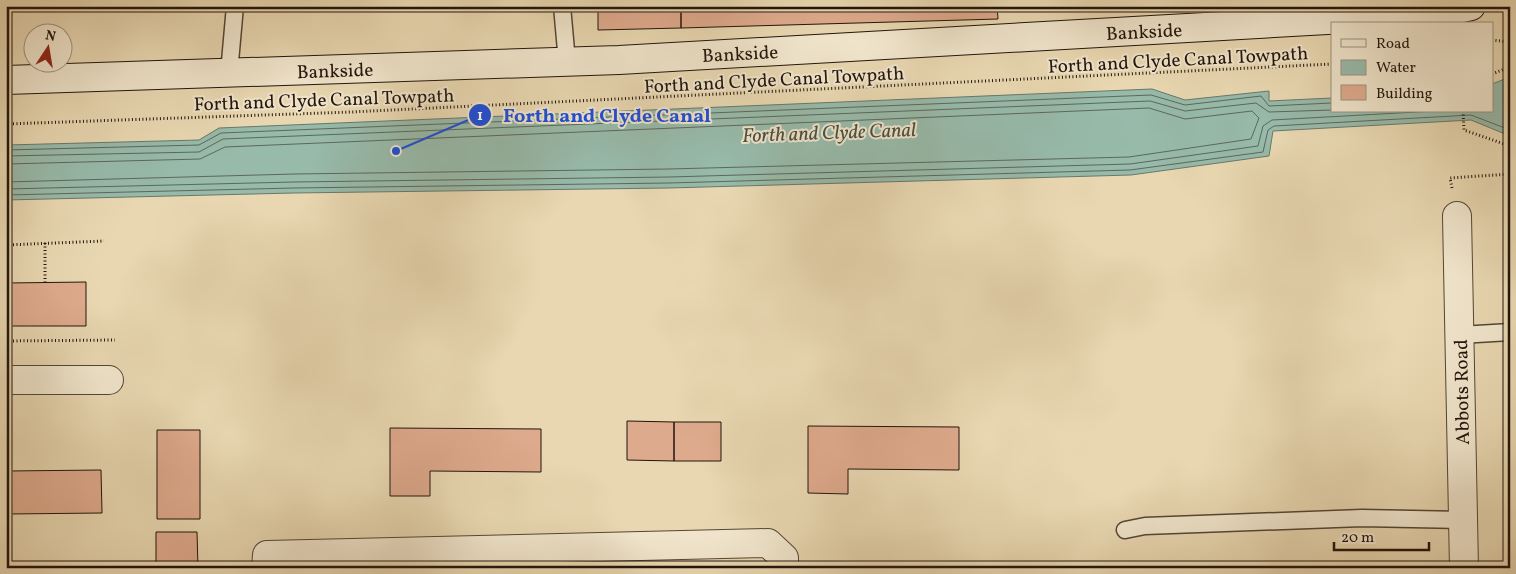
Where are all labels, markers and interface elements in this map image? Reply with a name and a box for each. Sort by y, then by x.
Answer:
street label: Bankside [1105,18,1183,48]
north arrow [22,22,72,72]
legend [1331,22,1494,112]
text: N [43,26,57,47]
text: Road [1376,34,1410,55]
street label: Bankside [701,40,779,70]
street label: Forth and Clyde Canal Towpath [1047,41,1309,81]
street label: Bankside [296,58,374,86]
text: Water [1376,58,1416,79]
street label: Forth and Clyde Canal Towpath [643,61,905,101]
street label: Forth and Clyde Canal Towpath [193,83,455,119]
text: Building [1376,84,1433,105]
callout: Forth and Clyde Canal [468,98,721,133]
text: Forth and Clyde Canal [503,103,711,131]
text: 1 [477,106,483,127]
water label: Forth and Clyde Canal [742,117,916,151]
street label: Abbots Road [1449,339,1477,445]
scale bar [1334,519,1428,551]
text: 20 m [1341,528,1374,549]

